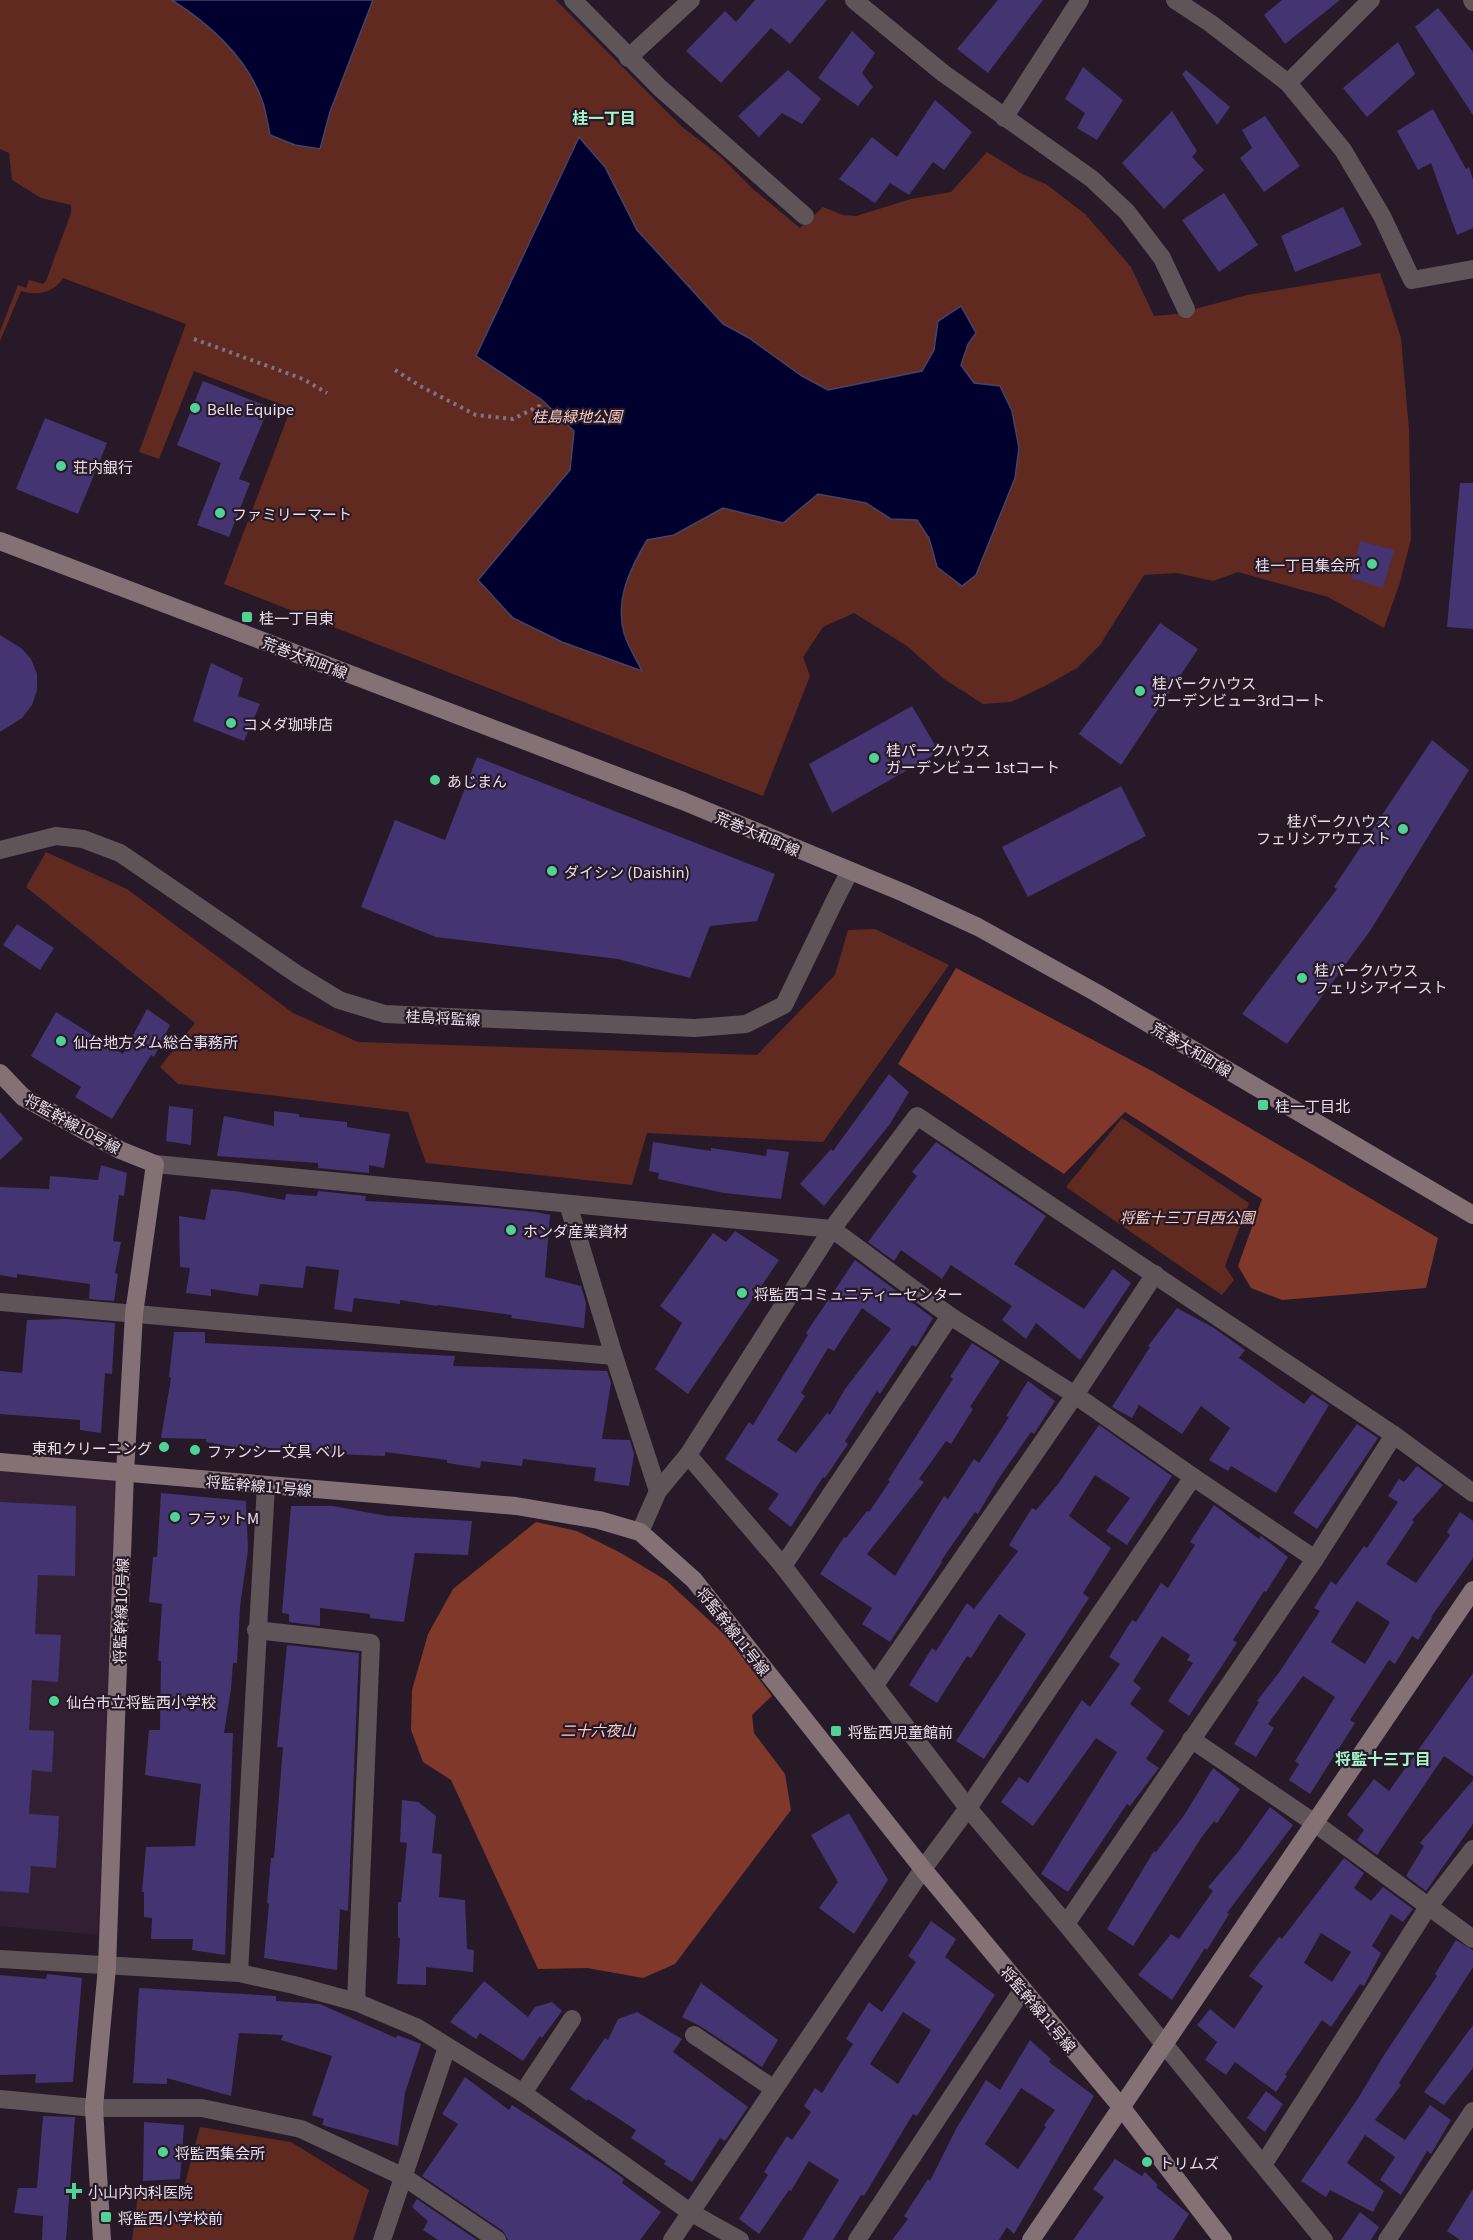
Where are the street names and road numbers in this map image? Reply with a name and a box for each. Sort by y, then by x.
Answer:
street label: 荒巻大和町線 [259,631,351,683]
street label: 荒巻大和町線 [712,806,804,860]
street label: 桂島将監線 [405,1005,481,1029]
street label: 荒巻大和町線 [1148,1017,1236,1081]
street label: 将監幹線10号線 [21,1088,125,1158]
street label: 将監幹線11号線 [205,1470,313,1500]
street label: 将監幹線10号線 [108,1557,132,1665]
street label: 将監幹線11号線 [693,1583,775,1679]
street label: 将監幹線11号線 [997,1961,1081,2057]

